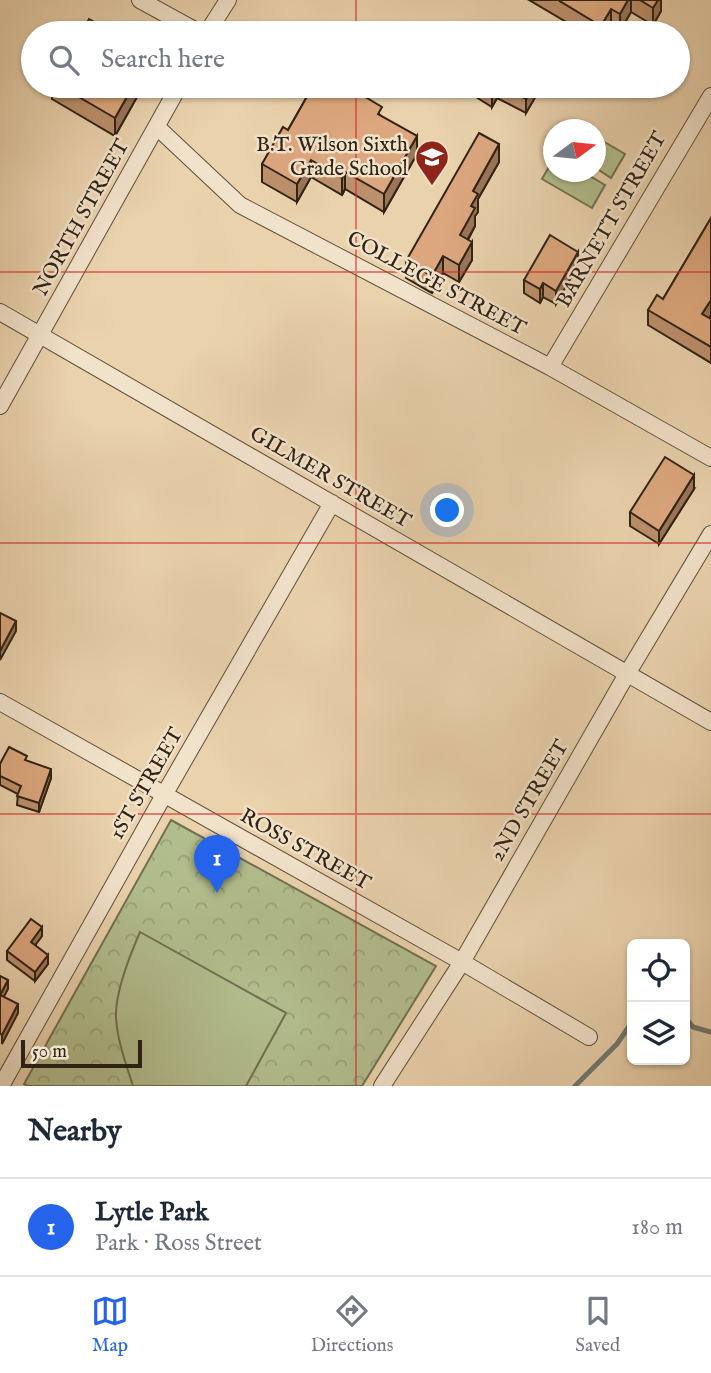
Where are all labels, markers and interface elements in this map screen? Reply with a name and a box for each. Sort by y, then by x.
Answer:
search box [21,21,690,98]
icon: search [45,41,83,79]
text: Search here [101,43,225,76]
north arrow [543,119,606,182]
street label: BARNETT STREET [551,127,674,313]
place label: B.T. Wilson Sixth Grade School [256,132,408,183]
street label: NORTH STREET [28,134,137,301]
school or university icon: B.T. Wilson Sixth Grade School [413,138,451,187]
street label: COLLEGE STREET [342,225,531,343]
street label: GILMER STREET [245,421,416,535]
your location [430,493,464,527]
street label: 1ST STREET [104,723,190,845]
street label: 2ND STREET [484,735,576,867]
street label: ROSS STREET [235,803,376,897]
pin: 1 [194,835,240,893]
map controls [627,939,690,1065]
button: locate [627,939,690,1002]
button: layers [627,1002,690,1065]
scale bar [21,1037,142,1069]
text: 50 m [32,1040,67,1064]
text: Nearby [28,1113,121,1151]
text: Lytle Park [95,1196,209,1229]
text: 1 [47,1213,55,1242]
text: 180 m [631,1213,683,1242]
text: Park · Ross Street [95,1229,262,1258]
tab: Map [91,1292,129,1358]
tab: Directions [311,1292,393,1358]
tab: Saved [575,1292,620,1358]

